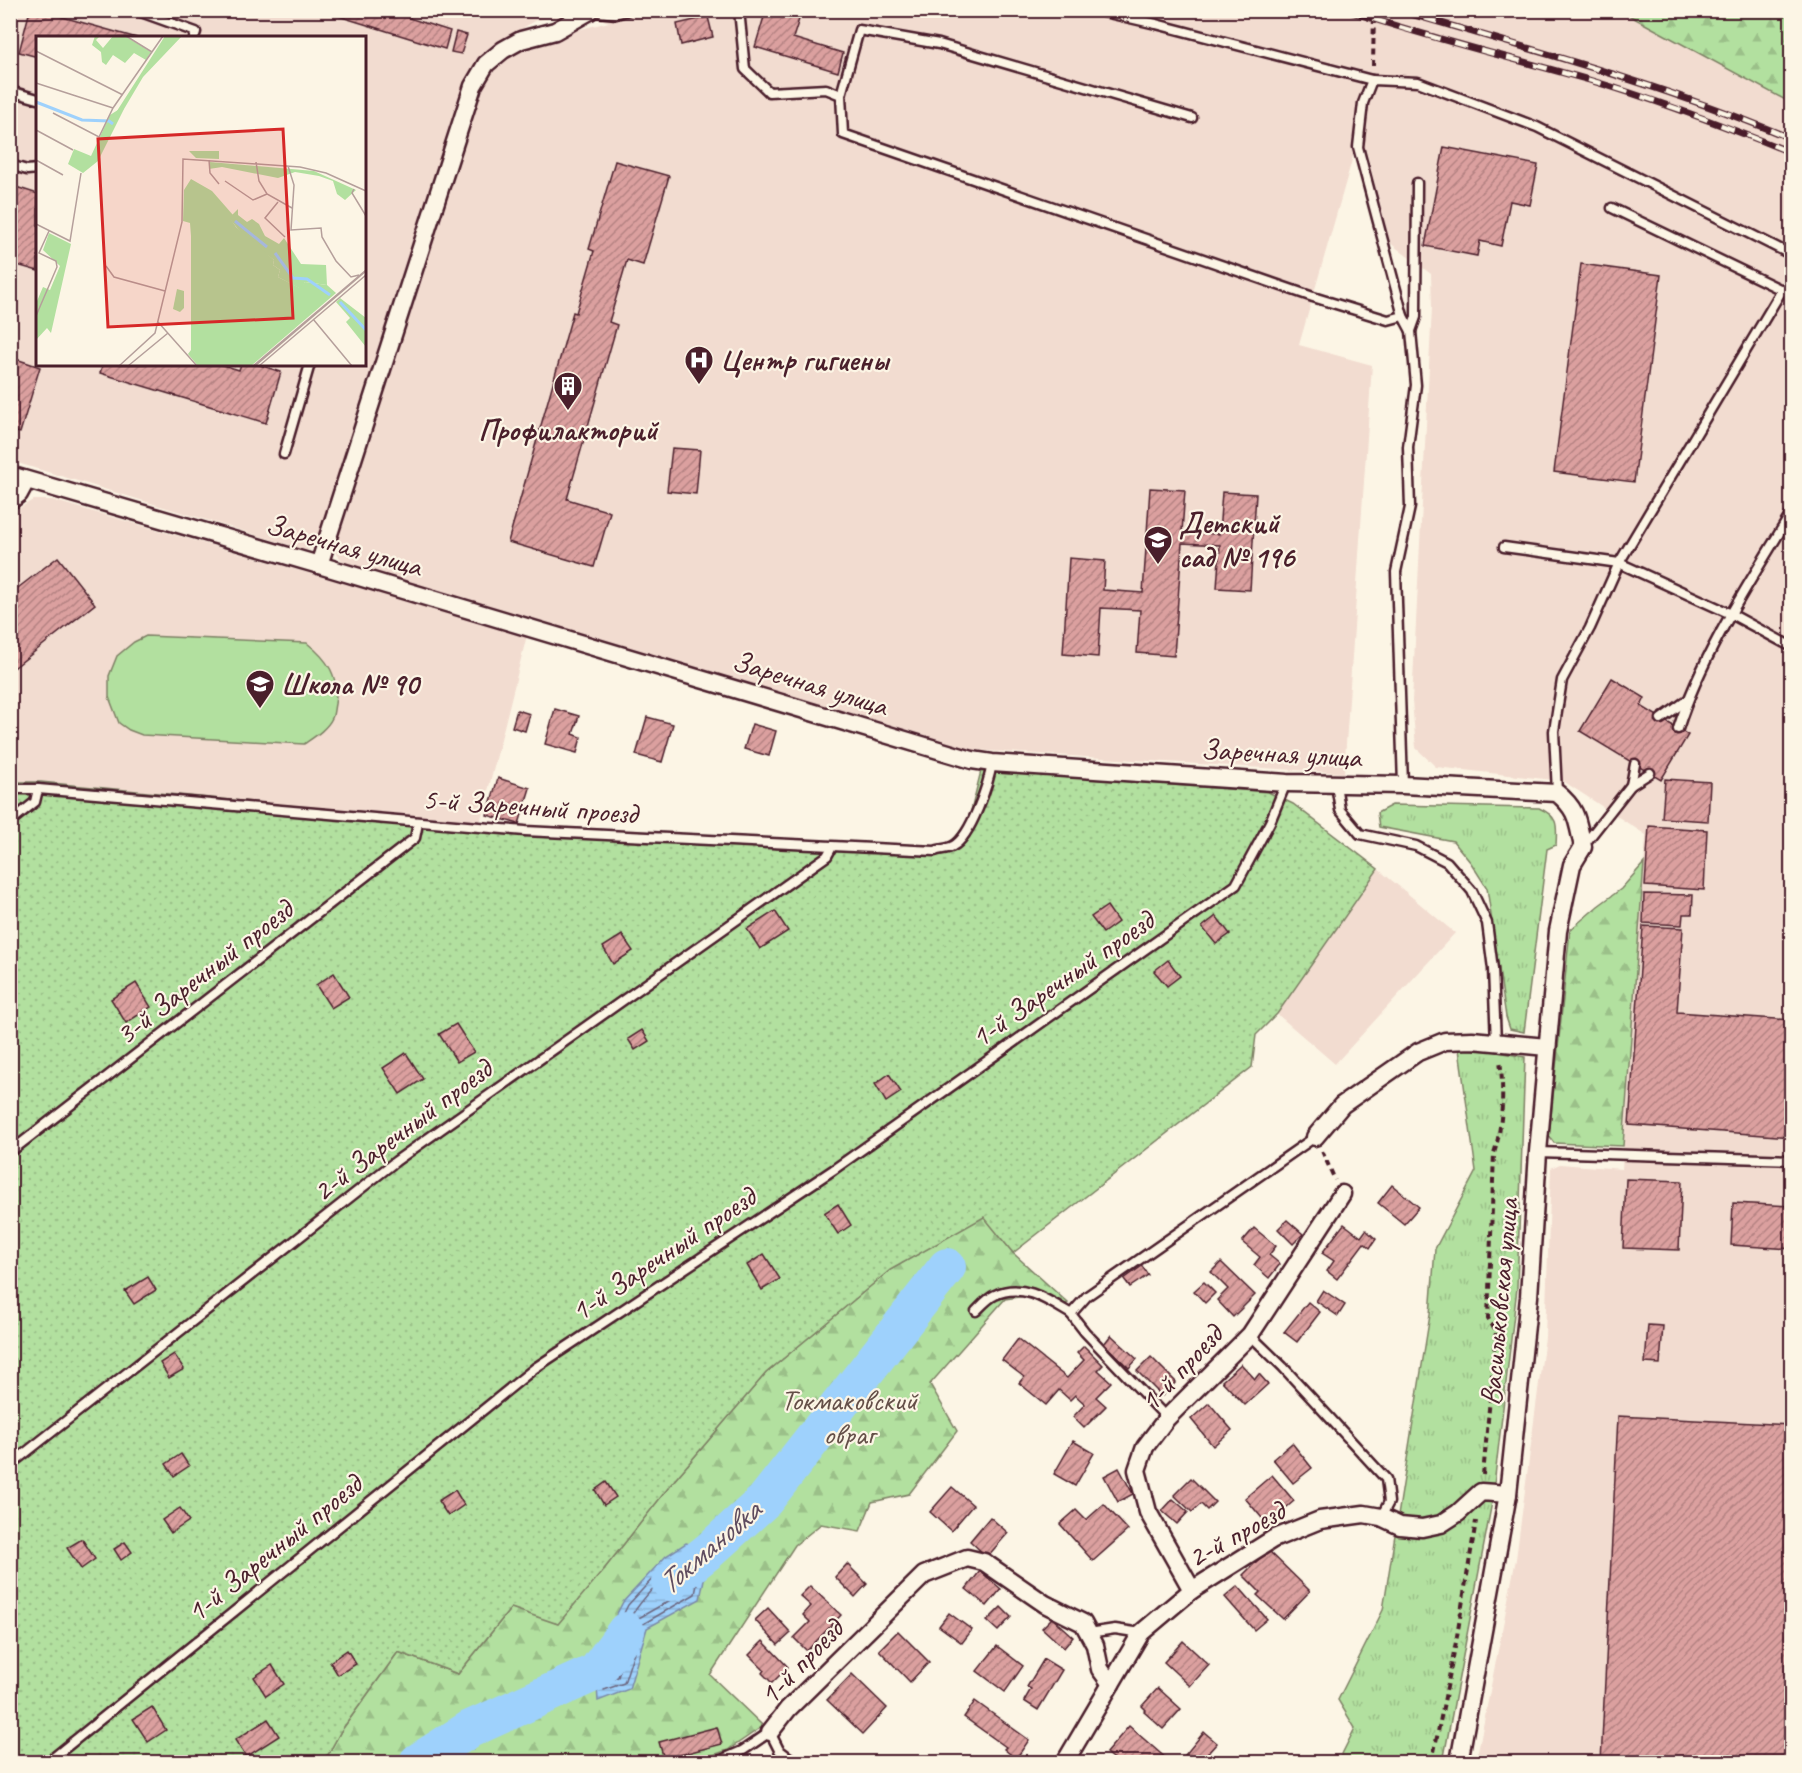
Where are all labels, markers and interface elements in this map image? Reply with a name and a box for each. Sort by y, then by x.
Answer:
inset map [36,36,366,366]
place label: Центр гигиены [720,341,891,379]
hospital icon: Центр гигиены [683,344,715,386]
building icon: Профилакторий [552,370,584,412]
place label: Профилакторий [478,411,660,449]
place label: Детский сад № 196 [1179,504,1296,576]
street label: Заречная улица [262,505,428,586]
school or university icon: Детский сад № 196 [1142,524,1174,566]
street label: Заречная улица [728,641,894,725]
place label: Школа № 90 [281,665,422,703]
school or university icon: Школа № 90 [244,668,276,710]
street label: Заречная улица [1200,730,1364,776]
street label: 5-й Заречный проезд [421,780,641,833]
street label: 3-й Заречный проезд [108,889,302,1053]
street label: 1-й Заречный проезд [963,900,1163,1056]
street label: 2-й Заречный проезд [305,1049,501,1210]
street label: 1-й Заречный проезд [563,1177,765,1330]
street label: Васильковская улица [1471,1195,1527,1407]
street label: 1-й проезд [1131,1315,1232,1420]
park label: Токмаковский овраг [781,1381,919,1453]
street label: 1-й Заречный проезд [178,1464,371,1630]
water label: Токмановка [649,1489,772,1603]
street label: 2-й проезд [1181,1491,1293,1576]
street label: 1-й проезд [751,1609,853,1713]

